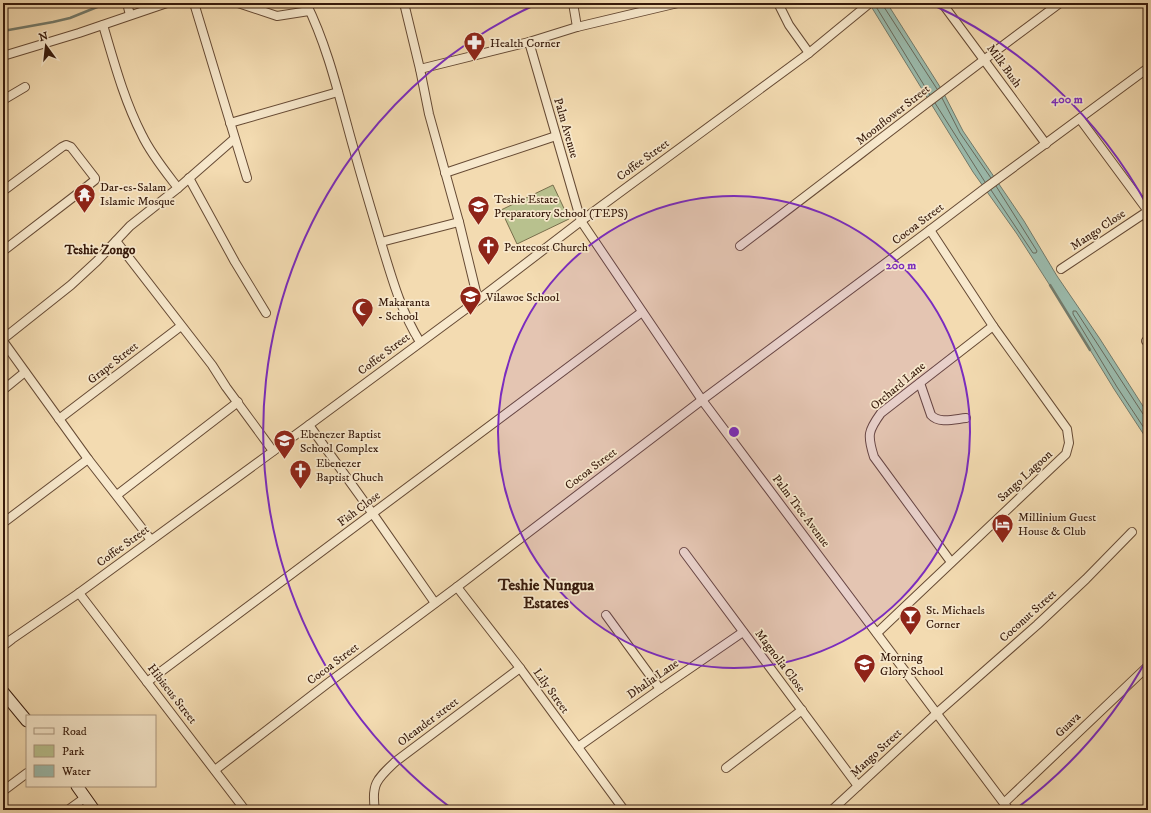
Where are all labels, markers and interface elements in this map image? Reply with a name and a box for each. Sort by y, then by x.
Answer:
north arrow [26,26,66,66]
text: N [37,29,50,45]
pharmacy icon: Health Corner [461,30,487,63]
place label: Health Corner [490,36,561,51]
street label: Milk Bush [983,41,1025,91]
street label: Moonflower Street [853,81,933,148]
text: 400 m [1050,92,1083,107]
street label: Palm Avenue [550,96,582,160]
street label: Coffee Street [614,136,672,184]
place label: Dar-es-Salam Islamic Mosque [100,180,175,209]
temple icon: Dar-es-Salam Islamic Mosque [72,181,98,214]
place label: Teshie Estate Preparatory School (TEPS) [494,192,628,221]
school or university icon: Teshie Estate Preparatory School (TEPS) [465,193,491,226]
street label: Cocoa Street [889,200,947,248]
street label: Mango Close [1068,206,1128,254]
church icon: Pentecost Church [476,234,502,267]
place label: Pentecost Church [504,240,589,255]
district label: Teshie Zongo [64,242,136,259]
text: 200 m [886,258,916,273]
school or university icon: Vilawoe School [458,284,484,317]
place label: Vilawoe School [485,290,560,305]
place label: Makaranta - School [378,295,431,324]
mosque icon: Makaranta - School [349,296,375,329]
street label: Coffee Street [355,329,413,378]
street label: Grape Street [85,339,141,387]
street label: Orchard Lane [867,359,929,413]
centre of rings [727,425,741,439]
place label: Ebenezer Baptist School Complex [300,427,381,456]
school or university icon: Ebenezer Baptist School Complex [271,428,297,461]
street label: Cocoa Street [562,445,620,493]
street label: Sango Lagoon [994,446,1056,505]
place label: Ebenezer Baptist Chuch [316,456,384,485]
church icon: Ebenezer Baptist Chuch [288,457,314,490]
street label: Palm Tree Avenue [769,472,833,550]
street label: Fish Close [335,488,383,530]
place label: Millinium Guest House & Club [1018,510,1096,539]
hotel icon: Millinium Guest House & Club [990,511,1016,544]
street label: Coffee Street [94,522,152,570]
district label: Teshie Nungua Estates [497,575,595,613]
street label: Coconut Street [996,586,1060,646]
place label: St. Michaels Corner [926,603,985,632]
bar icon: St. Michaels Corner [898,604,924,637]
street label: Magnolia Close [752,627,808,695]
street label: Cocoa Street [304,640,362,688]
place label: Morning Glory School [880,650,944,679]
school or university icon: Morning Glory School [851,651,877,684]
street label: Dhalia Lane [624,656,682,702]
street label: Hibiscus Street [144,661,200,727]
street label: Lily Street [530,666,572,717]
street label: Oleander street [395,694,462,750]
street label: Guava [1052,709,1085,741]
legend [26,715,156,787]
text: Road [62,724,87,739]
street label: Mango Street [847,725,905,781]
text: Park [62,744,84,759]
text: Water [61,764,91,779]

